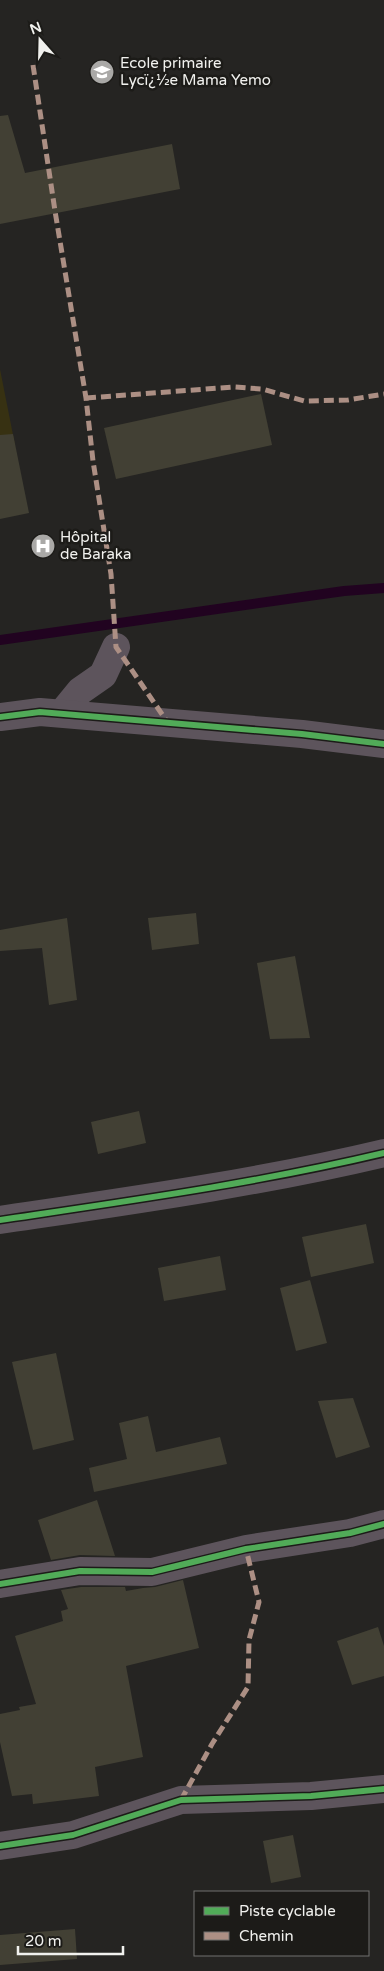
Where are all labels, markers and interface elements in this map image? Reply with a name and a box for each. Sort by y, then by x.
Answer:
north arrow [15,15,65,65]
text: N [28,18,44,38]
place label: Ecole primaire Lycï¿½e Mama Yemo [120,54,271,89]
school or university icon: Ecole primaire Lycï¿½e Mama Yemo [89,59,115,85]
place label: Hôpital de Baraka [60,528,131,563]
hospital icon: Hôpital de Baraka [30,533,56,559]
legend [194,1891,369,1956]
text: Piste cyclable [239,1902,336,1920]
scale bar [18,1924,122,1956]
text: Chemin [239,1927,294,1945]
text: 20 m [25,1932,62,1950]

